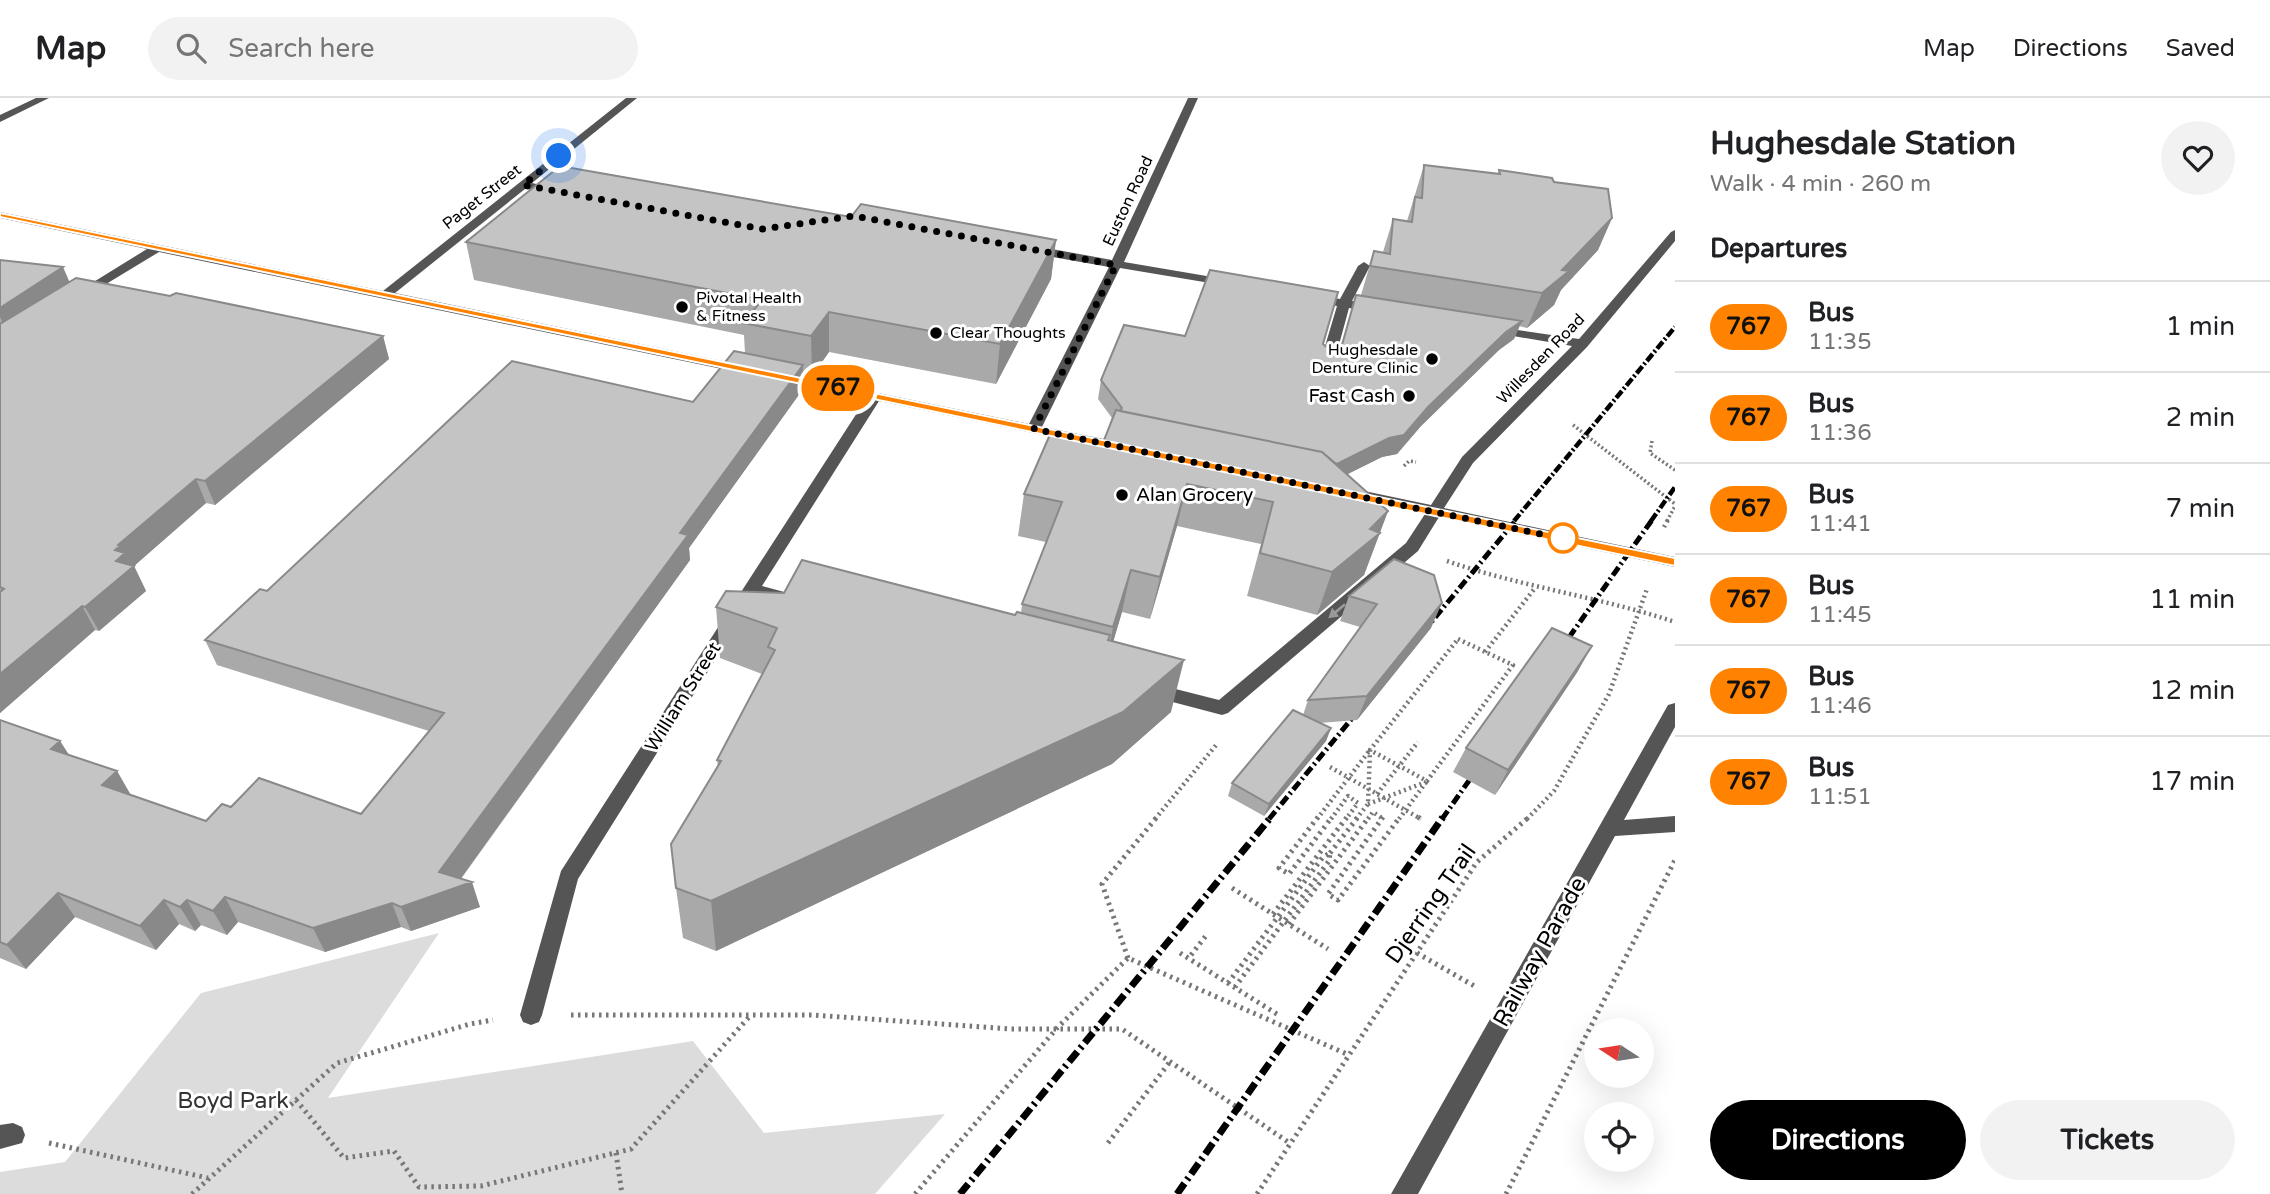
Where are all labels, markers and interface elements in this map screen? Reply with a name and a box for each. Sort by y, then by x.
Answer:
search box [148,17,638,80]
text: Map [35,29,106,68]
icon: search [172,29,210,67]
text: Search here [228,33,374,64]
text: Map [1923,34,1975,63]
text: Directions [2013,34,2128,63]
text: Saved [2166,34,2235,63]
button: heart [2161,121,2235,195]
text: Hughesdale Station [1710,124,2016,163]
your location [541,138,576,173]
street label: Euston Road [1098,153,1158,249]
street label: Paget Street [439,160,525,234]
text: Walk · 4 min · 260 m [1710,170,1931,198]
text: Departures [1710,233,1847,264]
place label: Pivotal Health & Fitness [696,288,802,326]
text: Bus [1808,297,1854,328]
marker: Pivotal Health & Fitness [674,299,690,315]
street label: Willesden Road [1493,310,1589,408]
text: 1 min [2166,311,2235,342]
text: 767 [1726,312,1771,341]
place label: Clear Thoughts [950,323,1066,343]
marker: Clear Thoughts [928,325,944,341]
text: 11:35 [1808,328,1872,356]
place label: Hughesdale Denture Clinic [1311,340,1418,378]
marker: Hughesdale Denture Clinic [1424,351,1440,367]
line badge: 767 [798,365,878,411]
text: 767 [815,373,861,402]
place label: Fast Cash [1308,385,1395,407]
marker: Fast Cash [1401,388,1417,404]
text: Bus [1808,388,1854,419]
text: 2 min [2166,402,2235,433]
text: 767 [1726,403,1771,432]
text: 11:36 [1808,419,1872,447]
text: Bus [1808,479,1854,510]
place label: Alan Grocery [1136,484,1253,506]
marker: Alan Grocery [1114,487,1130,503]
text: 7 min [2166,493,2235,524]
text: 767 [1726,494,1771,523]
text: 11:41 [1808,510,1872,538]
unlabelled marker [1548,523,1578,553]
text: Bus [1808,570,1854,601]
text: 11 min [2149,584,2235,615]
text: 767 [1726,585,1771,614]
text: 11:45 [1808,601,1872,629]
one-way arrow [1328,603,1345,618]
street label: William Street [640,638,726,756]
text: Bus [1808,661,1854,692]
text: 12 min [2149,675,2235,706]
text: 767 [1726,676,1771,705]
text: 11:46 [1808,692,1872,720]
text: Bus [1808,752,1854,783]
text: 17 min [2149,766,2235,797]
text: 767 [1726,767,1771,796]
text: 11:51 [1808,783,1872,811]
street label: Djerring Trail [1380,839,1482,969]
street label: Railway Parade [1487,872,1593,1032]
north arrow [1584,1018,1654,1088]
map controls [1584,1018,1654,1172]
park label: Boyd Park [177,1087,289,1115]
button: Directions [1710,1100,1966,1180]
button: Tickets [1980,1100,2235,1180]
button: locate [1584,1102,1654,1172]

